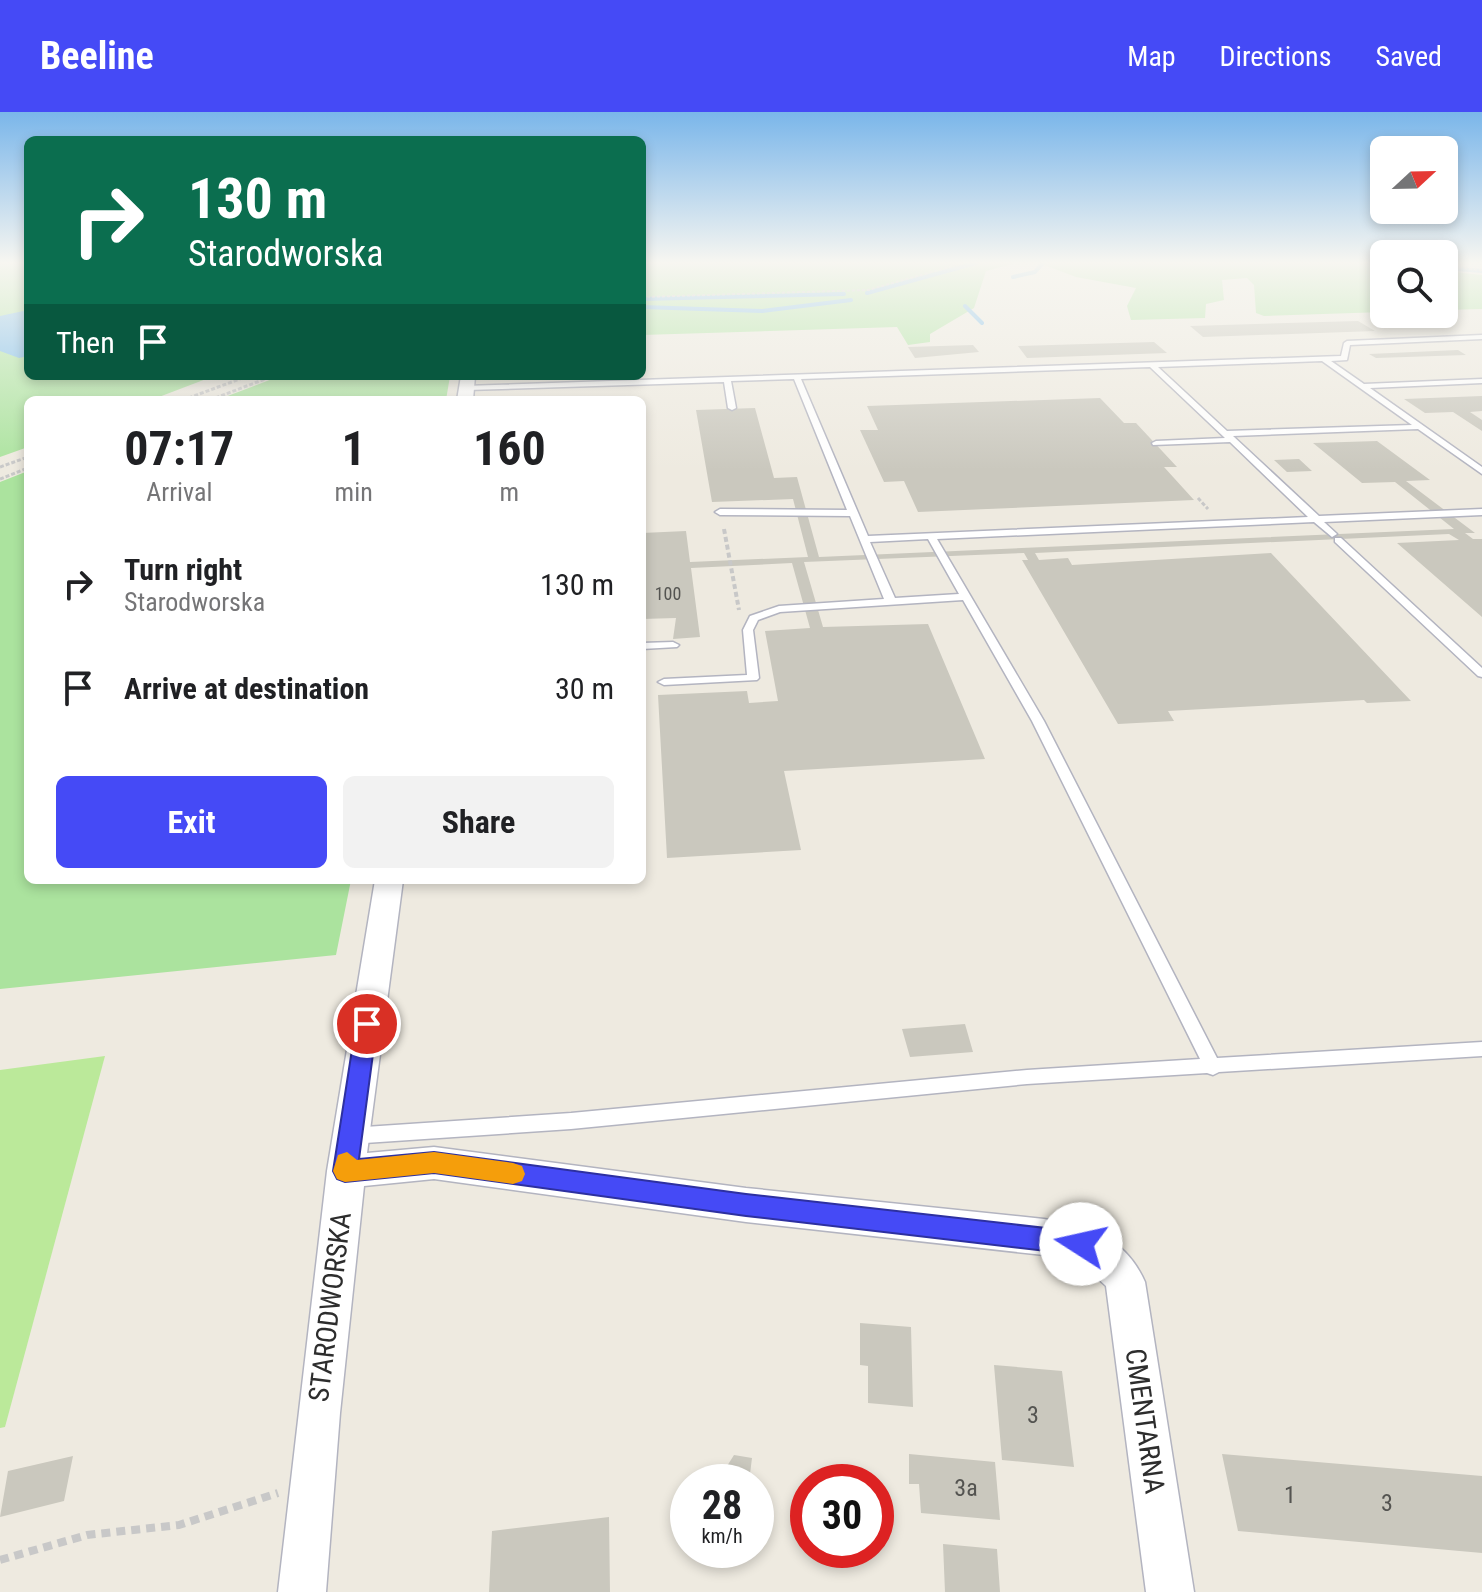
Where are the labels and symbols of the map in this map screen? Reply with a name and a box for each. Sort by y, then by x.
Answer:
north arrow [1370,136,1458,224]
house number: 100 [655,583,681,604]
pin [333,990,401,1058]
position arrow [1039,1202,1123,1286]
street label: STARODWORSKA [302,1210,358,1404]
street label: CMENTARNA [1118,1346,1172,1496]
house number: 3 [1027,1401,1039,1429]
speed limit sign: 30 [790,1464,894,1568]
house number: 3a [954,1474,978,1502]
house number: 1 [1284,1481,1296,1509]
house number: 3 [1381,1489,1393,1517]

